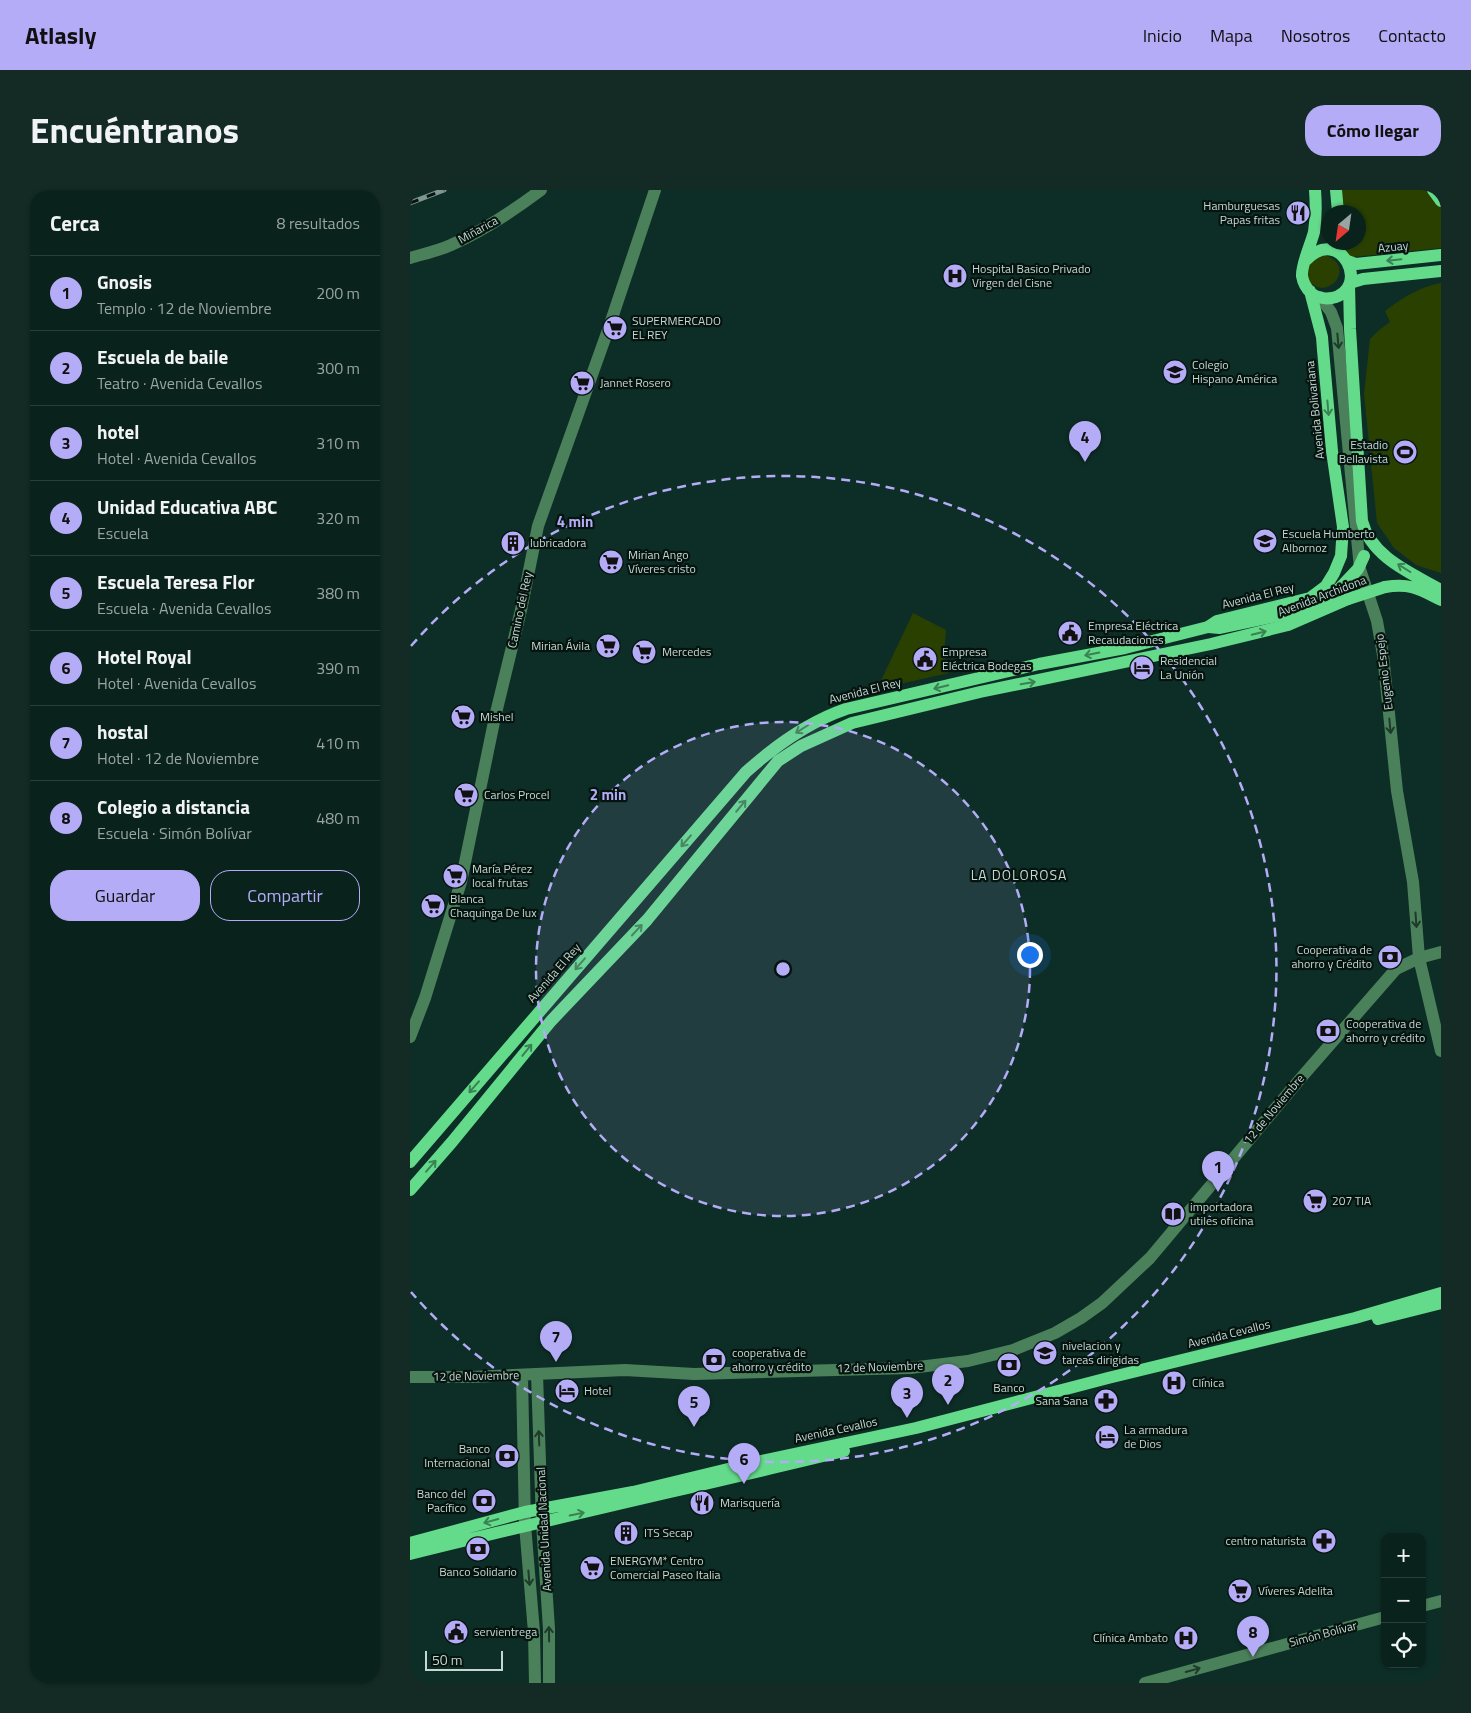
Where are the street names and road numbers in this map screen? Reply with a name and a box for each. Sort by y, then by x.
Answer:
street label: Miñarica [454,211,501,248]
street label: Azuay [1377,235,1409,258]
street label: Avenida Bolivariana [1300,360,1329,460]
street label: Camino del Rey [502,570,537,650]
street label: Avenida Archidona [1275,570,1369,621]
street label: Avenida El Rey [1220,577,1296,614]
street label: Eugenio Espejo [1369,633,1398,711]
street label: Avenida El Rey [827,672,903,709]
street label: Avenida El Rey [522,938,585,1007]
street label: 12 de Noviembre [1239,1070,1309,1148]
street label: Avenida Cevallos [1186,1314,1272,1353]
street label: 12 de Noviembre [837,1355,923,1378]
street label: 12 de Noviembre [433,1365,519,1386]
street label: Avenida Cevallos [793,1411,879,1448]
street label: Avenida Unidad Nacional [531,1466,556,1592]
street label: Simón Bolívar [1287,1615,1359,1652]

